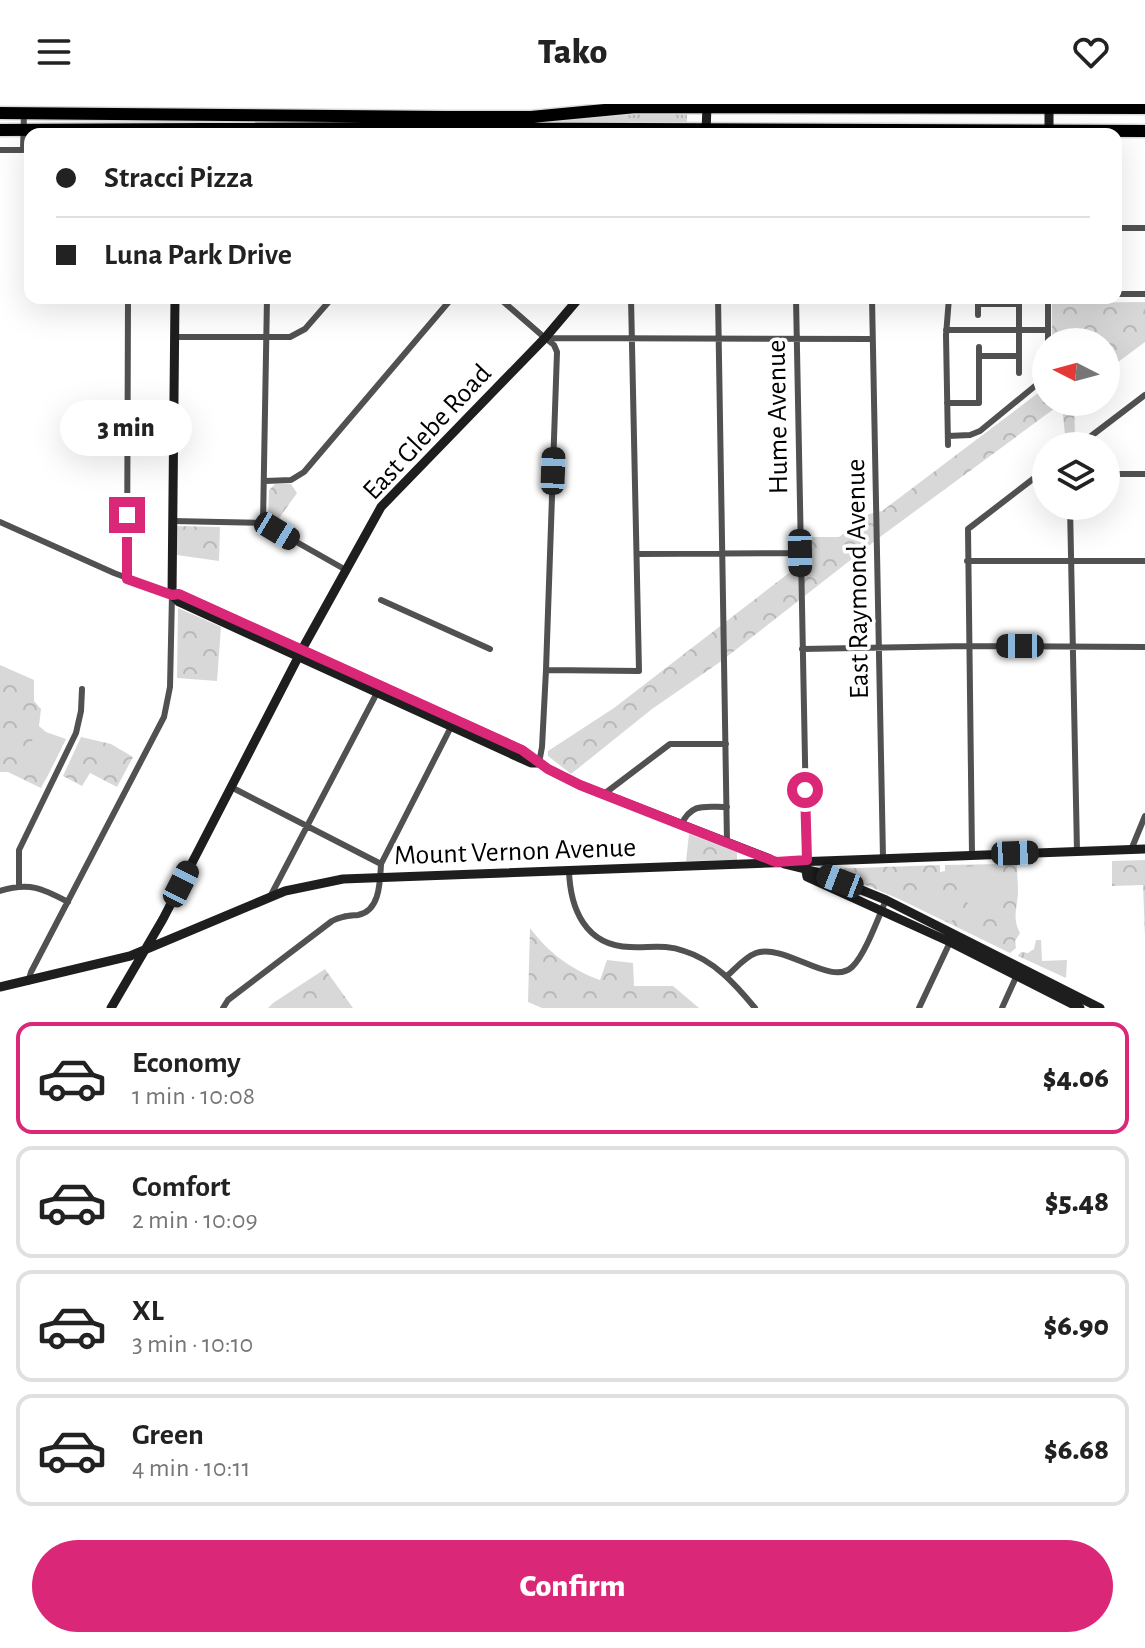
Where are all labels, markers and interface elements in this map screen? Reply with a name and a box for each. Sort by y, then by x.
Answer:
icon: menu [32,30,76,74]
icon: heart [1069,30,1113,74]
text: Tako [538,34,607,70]
text: Stracci Pizza [104,163,253,193]
text: Luna Park Drive [104,240,292,270]
north arrow [1032,328,1120,416]
map controls [1032,328,1120,520]
street label: Hume Avenue [763,340,793,494]
street label: East Glebe Road [358,359,497,505]
callout: 3 min [61,399,193,455]
text: 3 min [97,415,155,441]
button: layers [1032,432,1120,520]
car [540,447,566,495]
street label: East Raymond Avenue [842,459,874,699]
route end [109,497,145,533]
car [250,508,304,554]
car [788,529,812,577]
car [996,634,1044,658]
route start [787,772,823,808]
street label: Mount Vernon Avenue [393,834,637,870]
car [991,840,1039,866]
car [159,857,203,911]
car [813,861,867,901]
icon: car [36,1042,108,1114]
text: Economy [132,1048,241,1078]
text: $4.06 [1043,1063,1109,1093]
text: 1 min · 10:08 [132,1083,255,1109]
icon: car [36,1166,108,1238]
text: Comfort [132,1172,231,1202]
text: $5.48 [1045,1187,1109,1217]
text: 2 min · 10:09 [132,1207,258,1233]
icon: car [36,1290,108,1362]
text: XL [132,1296,164,1326]
text: $6.90 [1044,1311,1109,1341]
text: 3 min · 10:10 [132,1331,253,1357]
icon: car [36,1414,108,1486]
text: Green [132,1420,204,1450]
text: $6.68 [1044,1435,1109,1465]
text: 4 min · 10:11 [132,1455,250,1481]
button: Confirm [32,1540,1113,1632]

